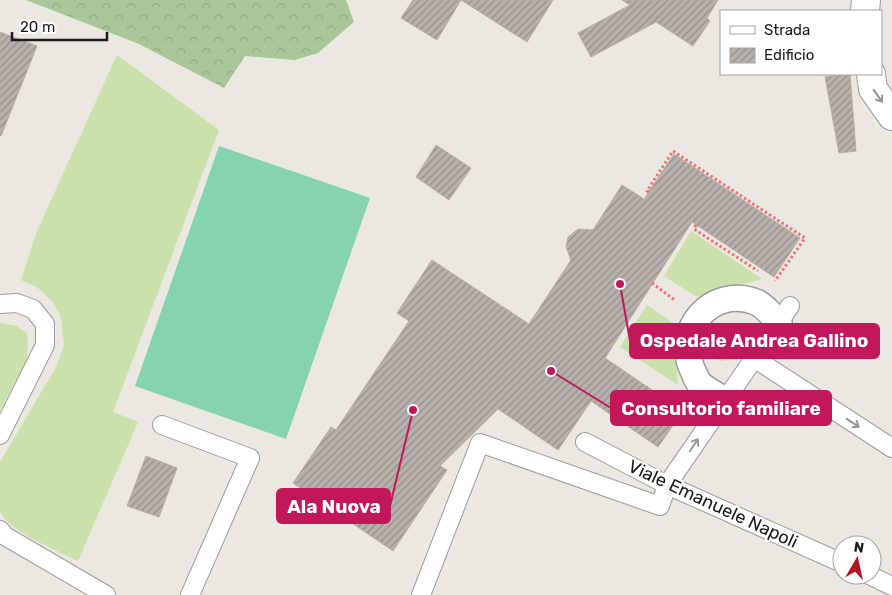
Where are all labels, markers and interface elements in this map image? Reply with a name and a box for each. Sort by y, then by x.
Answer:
scale bar [12,10,108,42]
legend [720,10,882,75]
text: 20 m [20,18,55,36]
text: Strada [764,21,810,39]
text: Edificio [764,46,814,64]
one-way arrow [873,89,883,103]
callout: Ospedale Andrea Gallino [630,324,879,358]
text: Ospedale Andrea Gallino [640,329,868,352]
callout: Consultorio familiare [611,391,831,425]
text: Consultorio familiare [621,397,821,420]
one-way arrow [846,418,860,428]
one-way arrow [689,438,699,452]
street label: Viale Emanuele Napoli [625,455,801,553]
callout: Ala Nuova [277,489,390,523]
text: Ala Nuova [287,495,381,518]
north arrow [832,535,882,585]
text: N [853,538,865,557]

